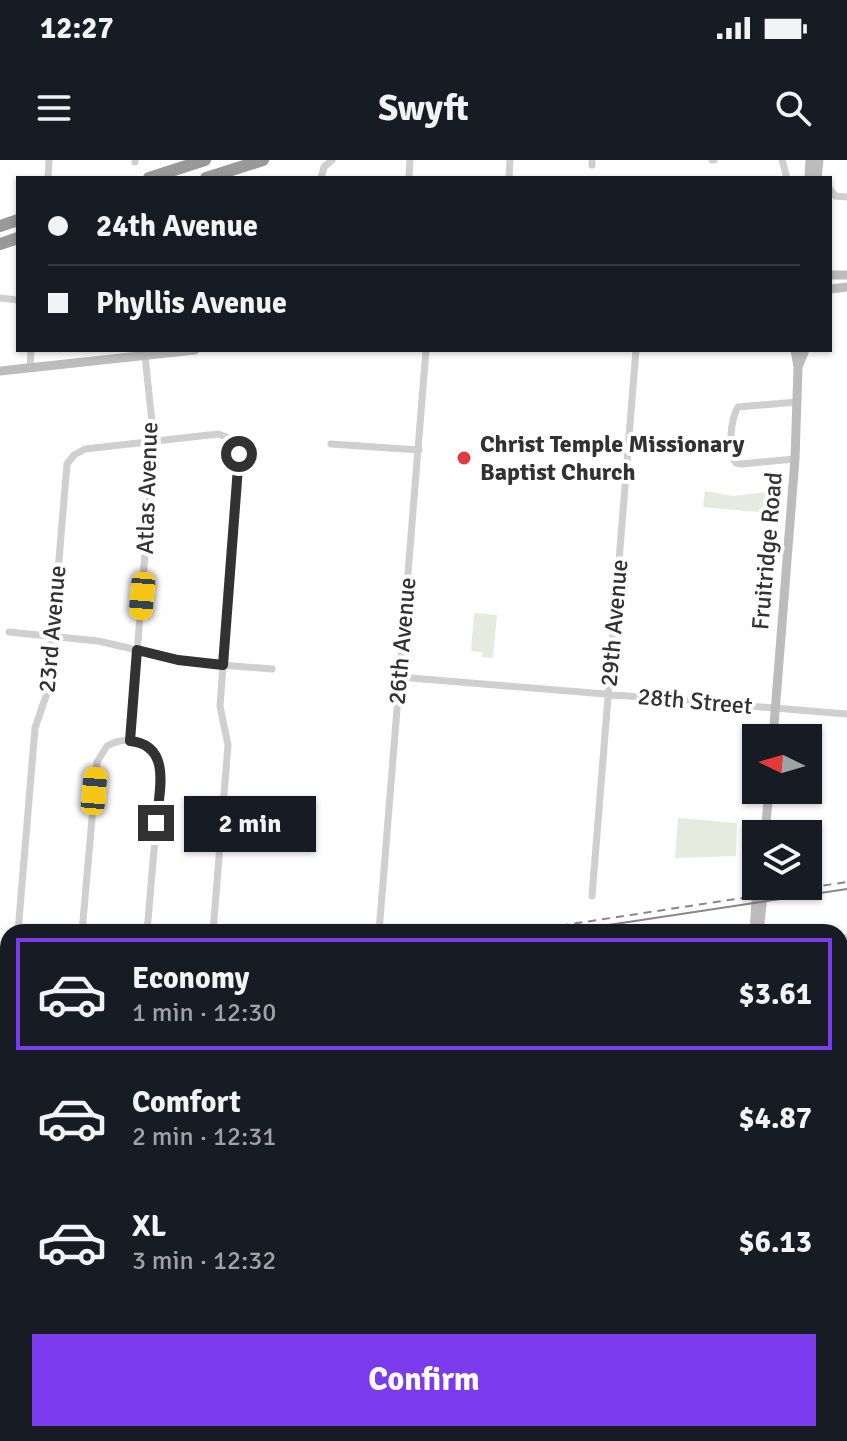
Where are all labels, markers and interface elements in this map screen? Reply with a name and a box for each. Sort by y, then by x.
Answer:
text: 12:27 [40,10,114,47]
icon: menu [32,86,76,130]
text: Swyft [378,86,469,131]
icon: search [771,86,815,130]
text: 24th Avenue [96,208,258,245]
text: Phyllis Avenue [96,285,287,322]
street label: Atlas Avenue [130,421,164,555]
place label: Christ Temple Missionary Baptist Church [480,429,745,487]
route start [221,436,257,472]
marker: Christ Temple Missionary Baptist Church [455,449,473,467]
street label: Fruitridge Road [745,471,789,631]
street label: 29th Avenue [593,558,635,688]
street label: 23rd Avenue [31,564,73,694]
car [128,571,156,621]
street label: 26th Avenue [381,576,423,706]
street label: 28th Street [636,681,754,721]
north arrow [742,724,822,804]
map controls [742,724,822,900]
car [80,766,108,816]
callout: 2 min [184,795,316,851]
route end [138,805,174,841]
text: 2 min [219,808,281,840]
button: layers [742,820,822,900]
icon: car [36,958,108,1030]
text: Economy [132,960,249,997]
text: $3.61 [739,976,812,1013]
text: 1 min · 12:30 [132,997,276,1029]
icon: car [36,1082,108,1154]
text: Comfort [132,1084,241,1121]
text: $4.87 [739,1100,812,1137]
text: 2 min · 12:31 [132,1121,276,1153]
icon: car [36,1206,108,1278]
text: XL [132,1208,166,1245]
text: $6.13 [739,1224,812,1261]
text: 3 min · 12:32 [132,1245,276,1277]
button: Confirm [32,1334,816,1426]

